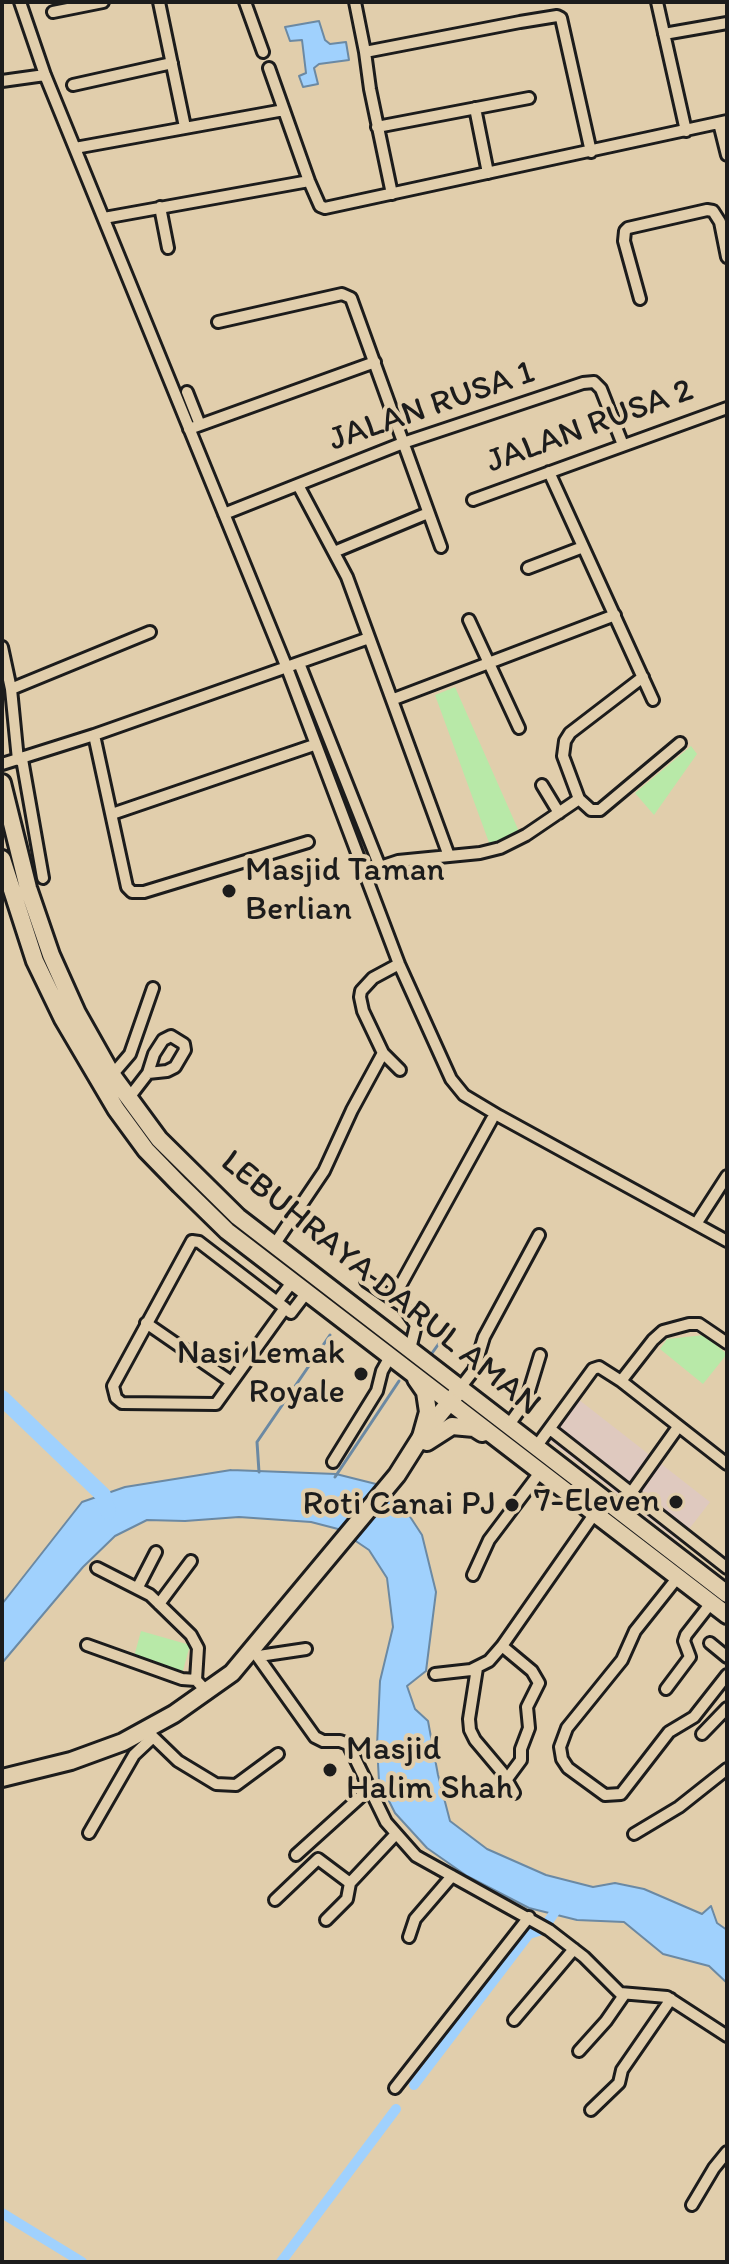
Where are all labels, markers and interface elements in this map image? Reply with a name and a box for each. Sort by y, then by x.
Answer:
street label: JALAN RUSA 1 [324,353,540,461]
street label: JALAN RUSA 2 [481,371,699,483]
place label: Masjid Taman Berlian [245,851,445,930]
marker: Masjid Taman Berlian [220,882,238,900]
street label: LEBUHRAYA DARUL AMAN [212,1142,548,1426]
place label: Nasi Lemak Royale [177,1334,345,1414]
marker: Nasi Lemak Royale [352,1365,370,1383]
place label: 7-Eleven [534,1482,660,1522]
place label: Roti Canai PJ [302,1485,496,1525]
marker: 7-Eleven [667,1493,685,1511]
marker: Roti Canai PJ [503,1496,521,1514]
place label: Masjid Halim Shah [346,1730,513,1810]
marker: Masjid Halim Shah [321,1761,339,1779]

